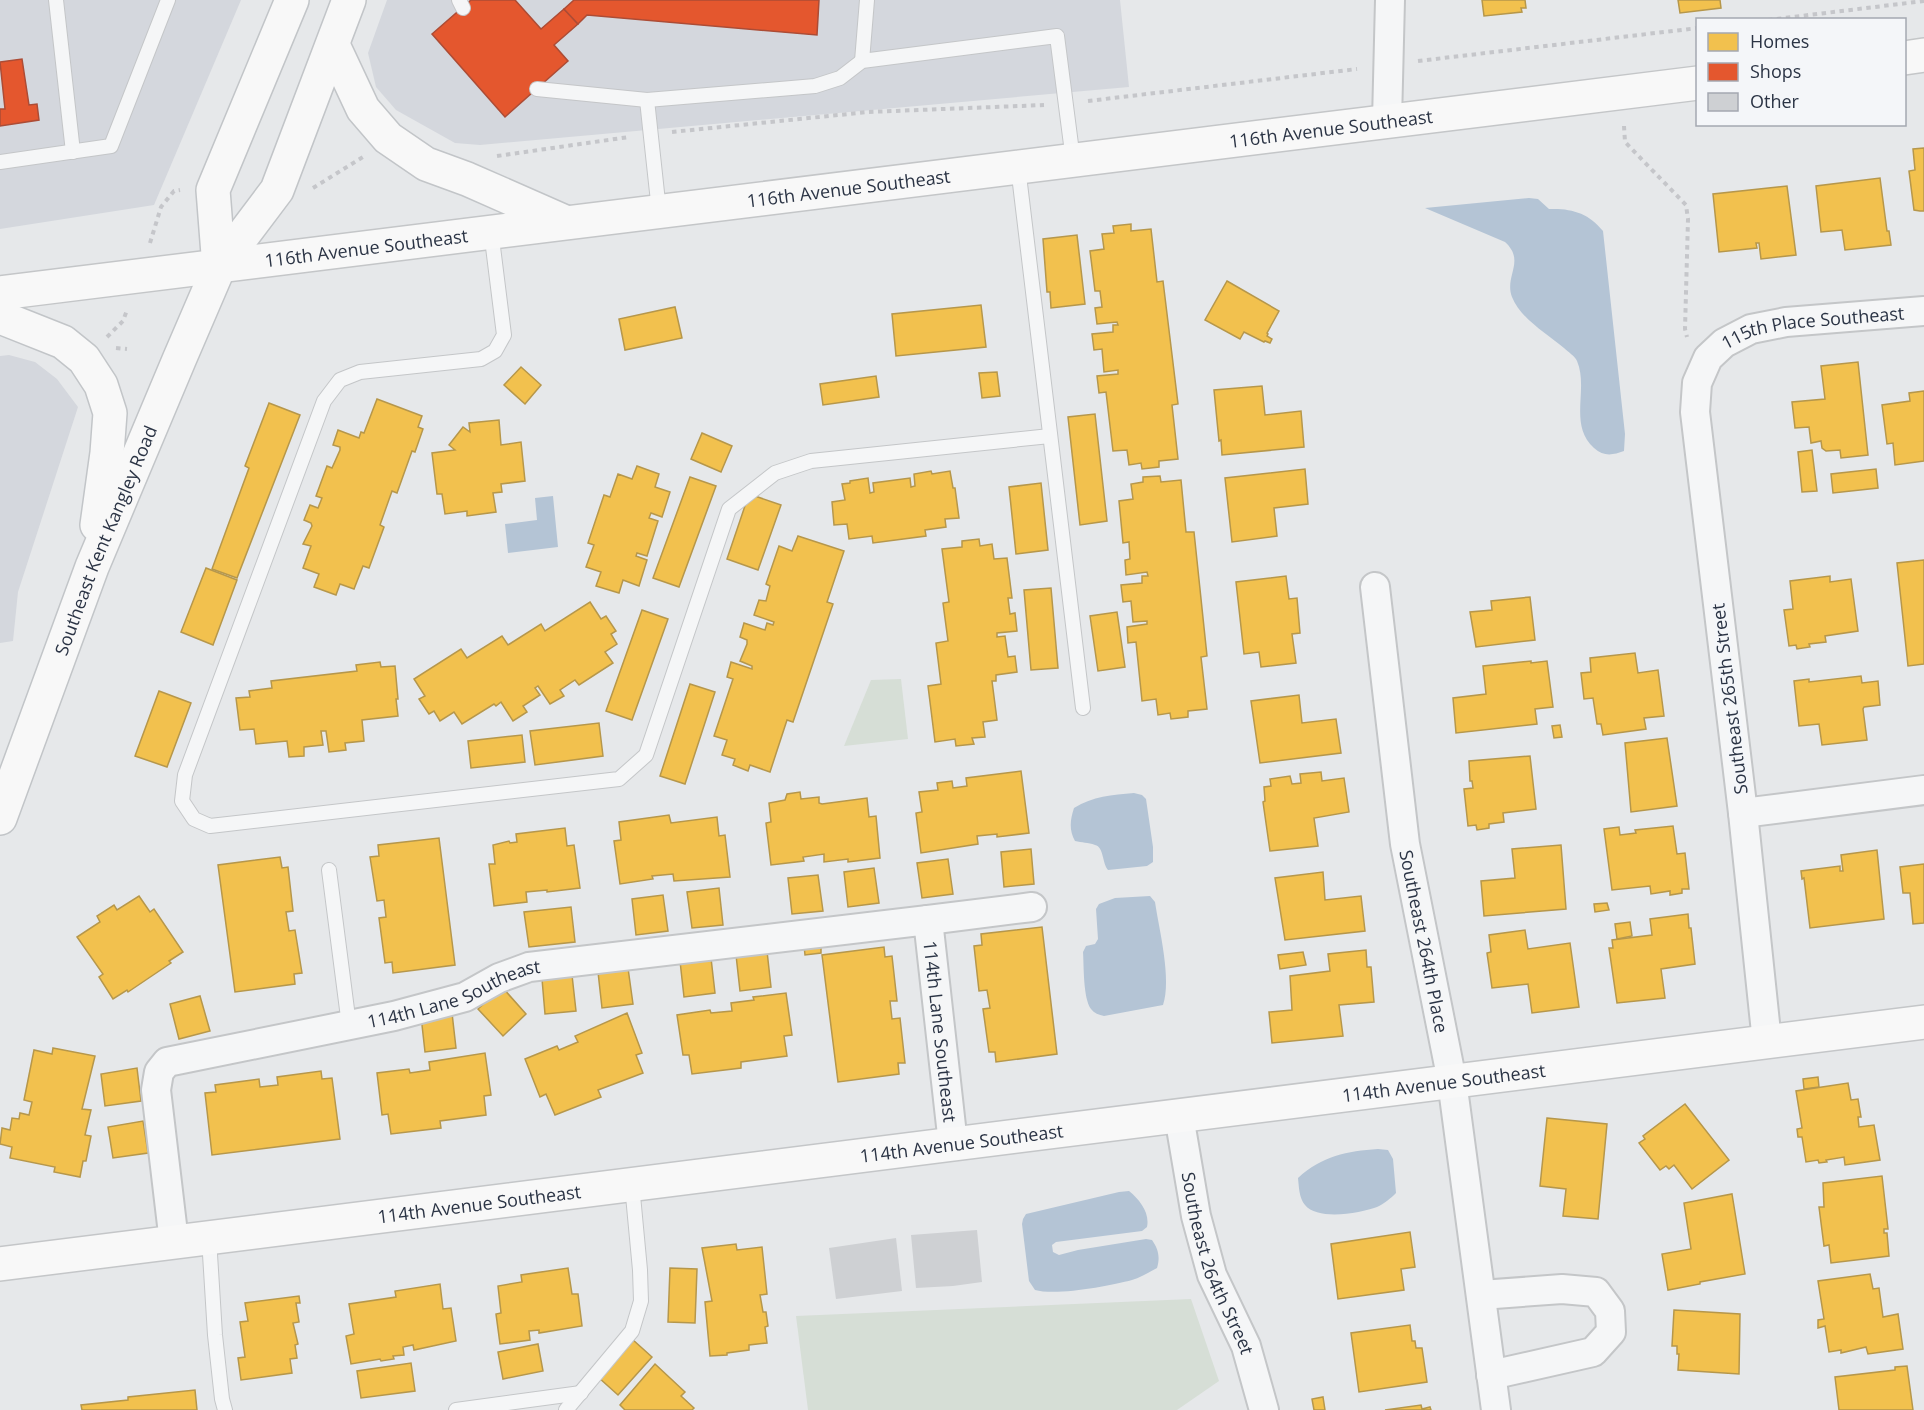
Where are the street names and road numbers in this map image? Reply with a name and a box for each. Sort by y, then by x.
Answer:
street label: 116th Avenue Southeast [1228,104,1434,153]
street label: 116th Avenue Southeast [745,164,952,213]
street label: 116th Avenue Southeast [263,223,469,272]
street label: 115th Place Southeast [1717,301,1905,354]
street label: Southeast Kent Kangley Road [49,422,162,659]
street label: Southeast 265th Street [1705,602,1753,796]
street label: Southeast 264th Place [1394,848,1454,1035]
street label: 114th Lane Southeast [918,939,962,1124]
street label: 114th Lane Southeast [365,954,542,1033]
street label: 114th Avenue Southeast [1341,1058,1547,1107]
street label: 114th Avenue Southeast [858,1118,1065,1168]
street label: Southeast 264th Street [1177,1170,1260,1357]
street label: 114th Avenue Southeast [376,1179,582,1228]

